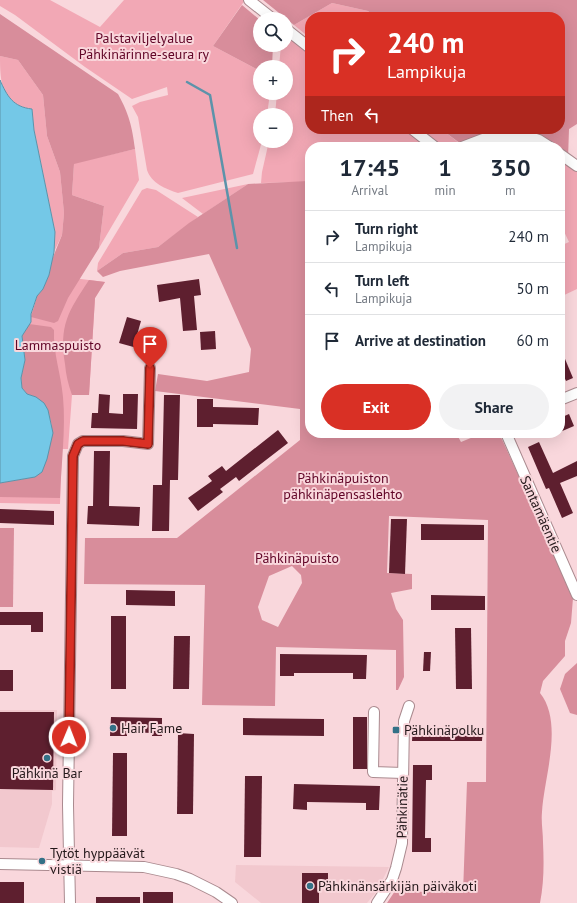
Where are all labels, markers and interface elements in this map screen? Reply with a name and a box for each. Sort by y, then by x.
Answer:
map controls [253,12,293,148]
button: search [253,12,293,52]
text: 240 m [387,24,464,61]
icon: right [321,28,373,80]
park label: Palstaviljelyalue Pähkinärinne-seura ry [79,29,210,63]
button: + [253,60,293,100]
text: Lampikuja [387,60,466,83]
icon: left [361,104,383,126]
text: Then [321,106,353,125]
button: − [253,108,293,148]
text: 17:45 [339,152,400,183]
text: 1 [438,152,452,183]
text: 350 [490,152,531,183]
text: Arrival [352,182,388,199]
text: min [434,182,456,199]
text: m [505,182,516,199]
text: Turn right [355,219,418,238]
icon: right [321,226,343,248]
text: 240 m [508,227,549,246]
text: Lampikuja [355,238,412,255]
text: Turn left [355,271,409,290]
icon: left [321,278,343,300]
text: 50 m [516,279,549,298]
text: Lampikuja [355,290,412,307]
pin [133,327,167,368]
icon: arrive [321,330,343,352]
text: Arrive at destination [355,331,486,350]
text: 60 m [516,331,549,350]
icon: arrive [139,333,161,355]
park label: Lammaspuisto [15,336,101,354]
button: Exit [321,384,431,430]
button: Share [439,384,549,430]
park label: Pähkinäpuiston pähkinäpensaslehto [283,469,403,503]
street label: Santamäentie [516,473,566,555]
park label: Pähkinäpuisto [255,549,339,567]
position arrow [48,716,90,758]
place label: Hair Fame [121,719,182,737]
place label: Pähkinäpolku [404,721,484,739]
marker: Hair Fame [108,723,118,733]
marker: Pähkinäpolku [391,725,401,735]
marker: Pähkinä Bar [42,753,52,763]
place label: Pähkinä Bar [12,764,83,782]
street label: Pähkinätie [392,776,412,838]
place label: Tytöt hyppäävät vistiä [50,844,145,878]
marker: Tytöt hyppäävät vistiä [37,856,47,866]
place label: Pähkinänsärkijän päiväkoti [318,877,477,895]
marker: Pähkinänsärkijän päiväkoti [305,881,315,891]

